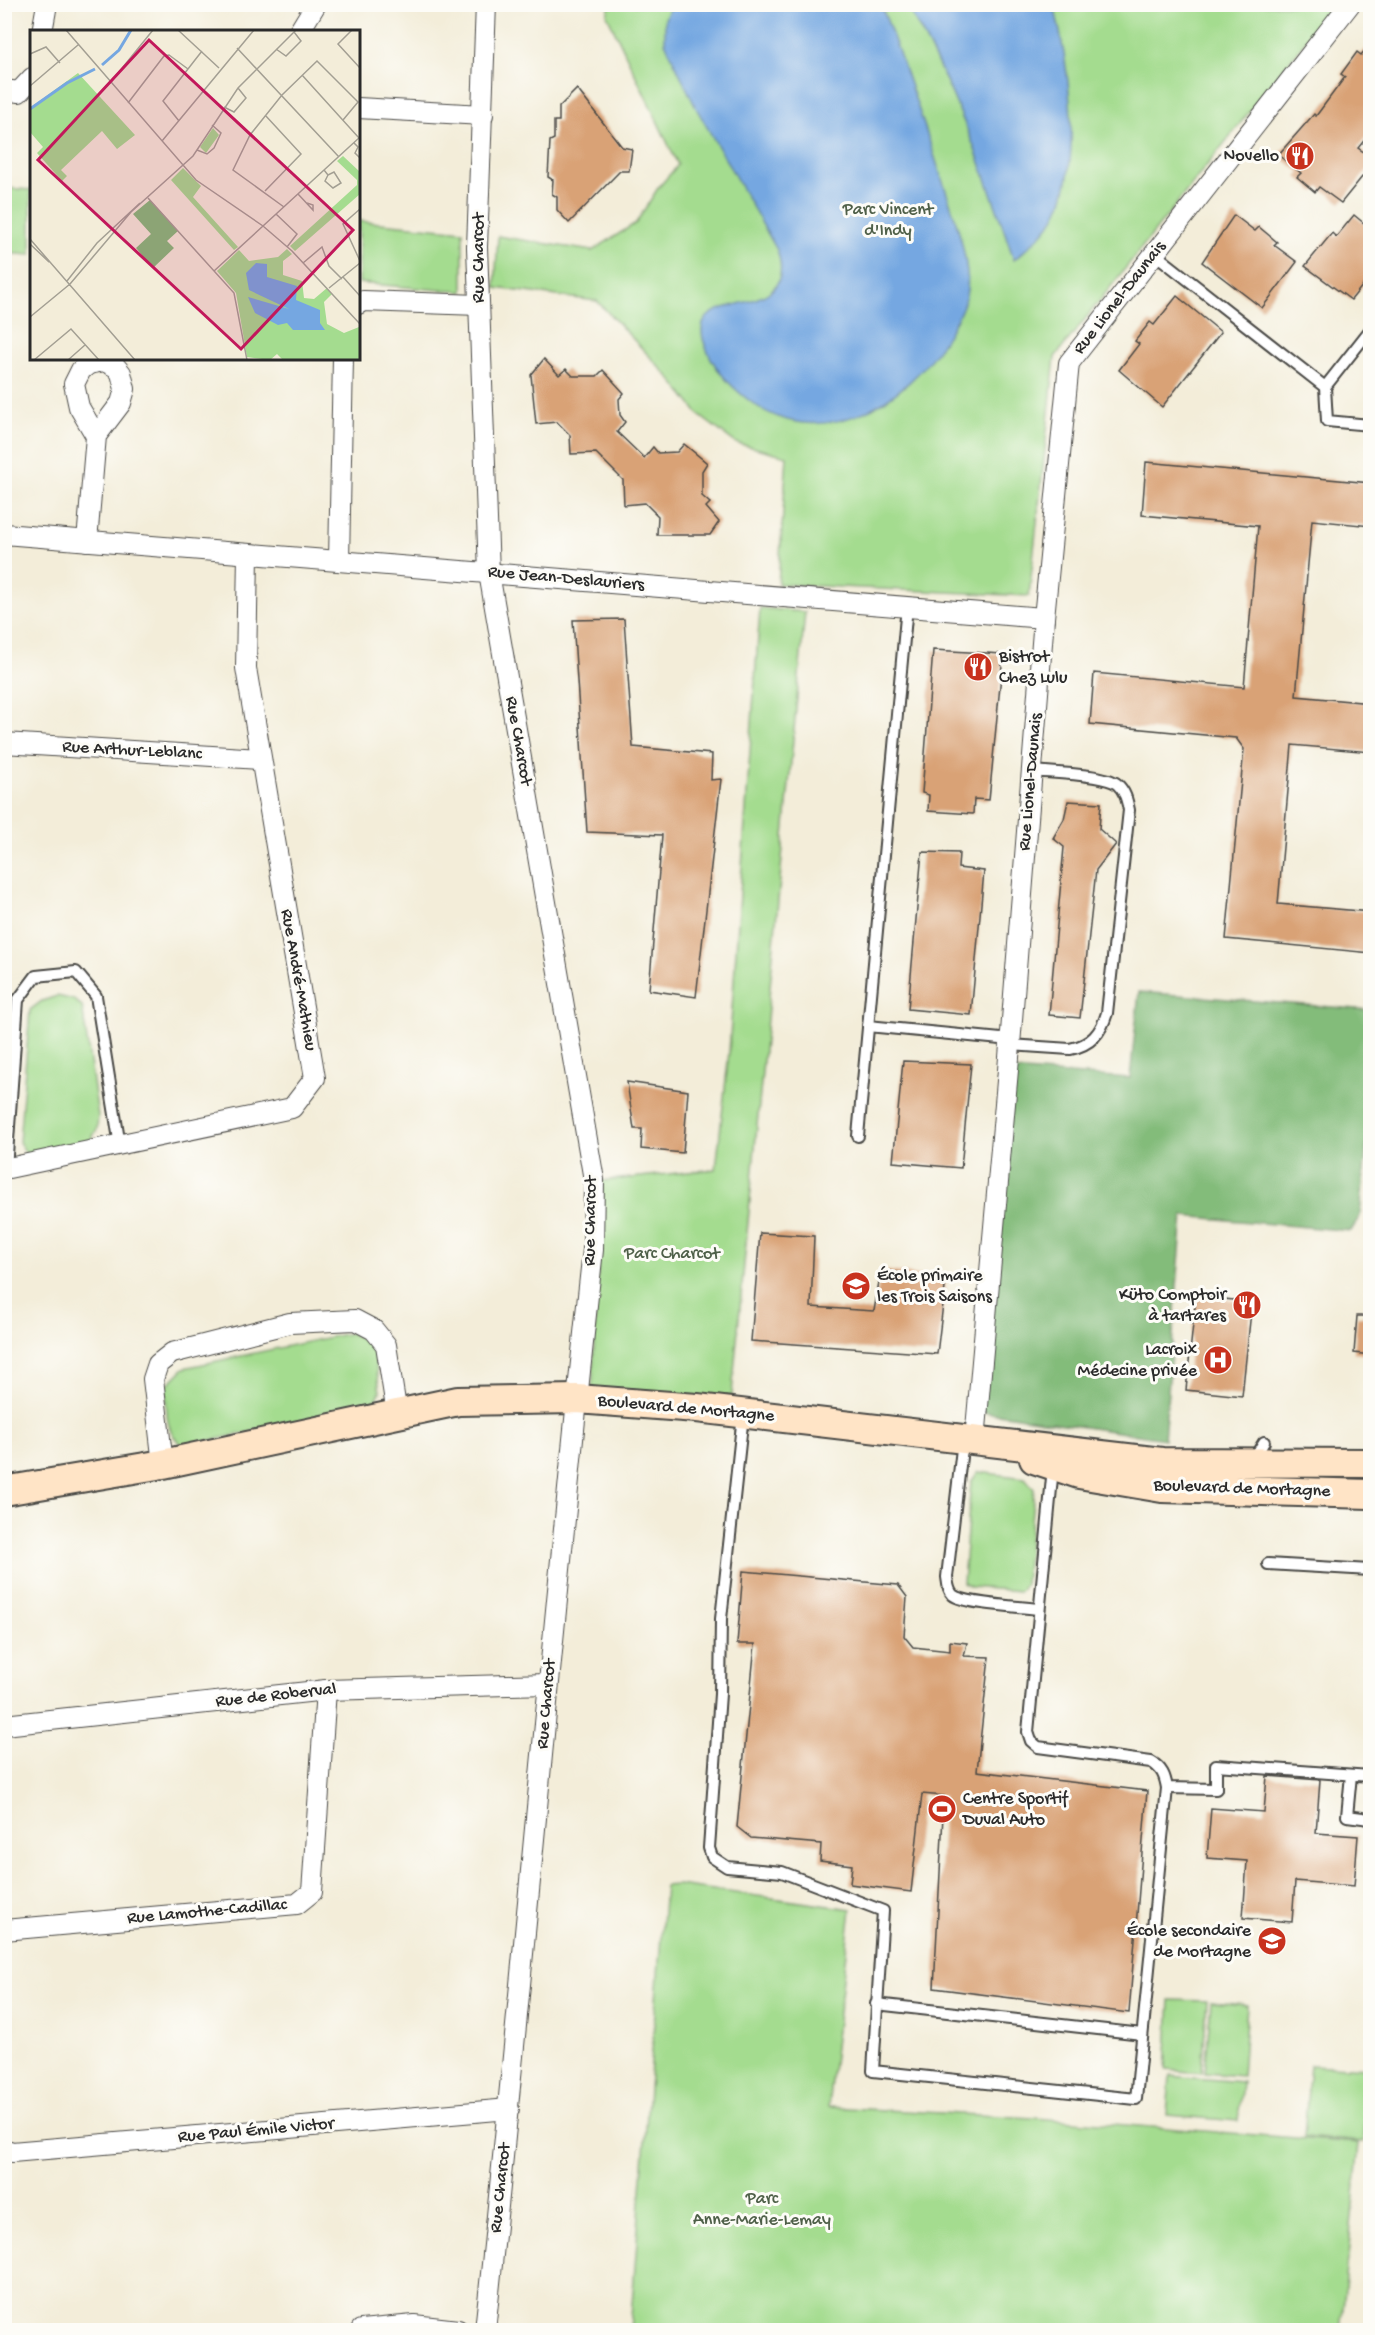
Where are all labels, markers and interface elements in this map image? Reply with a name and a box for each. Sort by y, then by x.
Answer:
inset map [30,30,360,360]
restaurant icon: Novello [1284,140,1316,172]
place label: Novello [1223,146,1279,167]
park label: Parc Vincent d'Indy [842,200,935,242]
street label: Rue Charcot [469,211,490,303]
street label: Rue Lionel-Daunais [1069,236,1172,359]
street label: Rue Jean-Deslauriers [487,562,647,596]
place label: Bistrot Chez Lulu [998,647,1068,689]
restaurant icon: Bistrot Chez Lulu [962,651,994,683]
street label: Rue Charcot [500,695,536,789]
street label: Rue Lionel-Daunais [1015,711,1048,852]
street label: Rue Arthur-Leblanc [62,737,203,765]
street label: Rue André-Mathieu [275,907,321,1053]
street label: Rue Charcot [580,1174,602,1266]
park label: Parc Charcot [623,1244,721,1265]
place label: École primaire les Trois Saisons [877,1266,993,1308]
school or university icon: École primaire les Trois Saisons [840,1270,872,1302]
place label: Küto Comptoir à tartares [1119,1285,1228,1327]
restaurant icon: Küto Comptoir à tartares [1231,1289,1263,1321]
place label: Lacroix Médecine privée [1078,1340,1198,1382]
hospital icon: Lacroix Médecine privée [1202,1344,1234,1376]
street label: Boulevard de Mortagne [596,1391,776,1427]
street label: Boulevard de Mortagne [1152,1475,1332,1503]
street label: Rue Charcot [533,1657,562,1750]
street label: Rue de Roberval [215,1679,337,1713]
place label: Centre Sportif Duval Auto [962,1789,1069,1831]
sports icon: Centre Sportif Duval Auto [926,1793,958,1825]
street label: Rue Lamothe-Cadillac [126,1894,289,1929]
place label: École secondaire de Mortagne [1127,1921,1252,1963]
school or university icon: École secondaire de Mortagne [1256,1925,1288,1957]
street label: Rue Paul Émile Victor [177,2114,336,2148]
street label: Rue Charcot [486,2140,516,2234]
park label: Parc Anne-Marie-Lemay [693,2189,831,2231]

